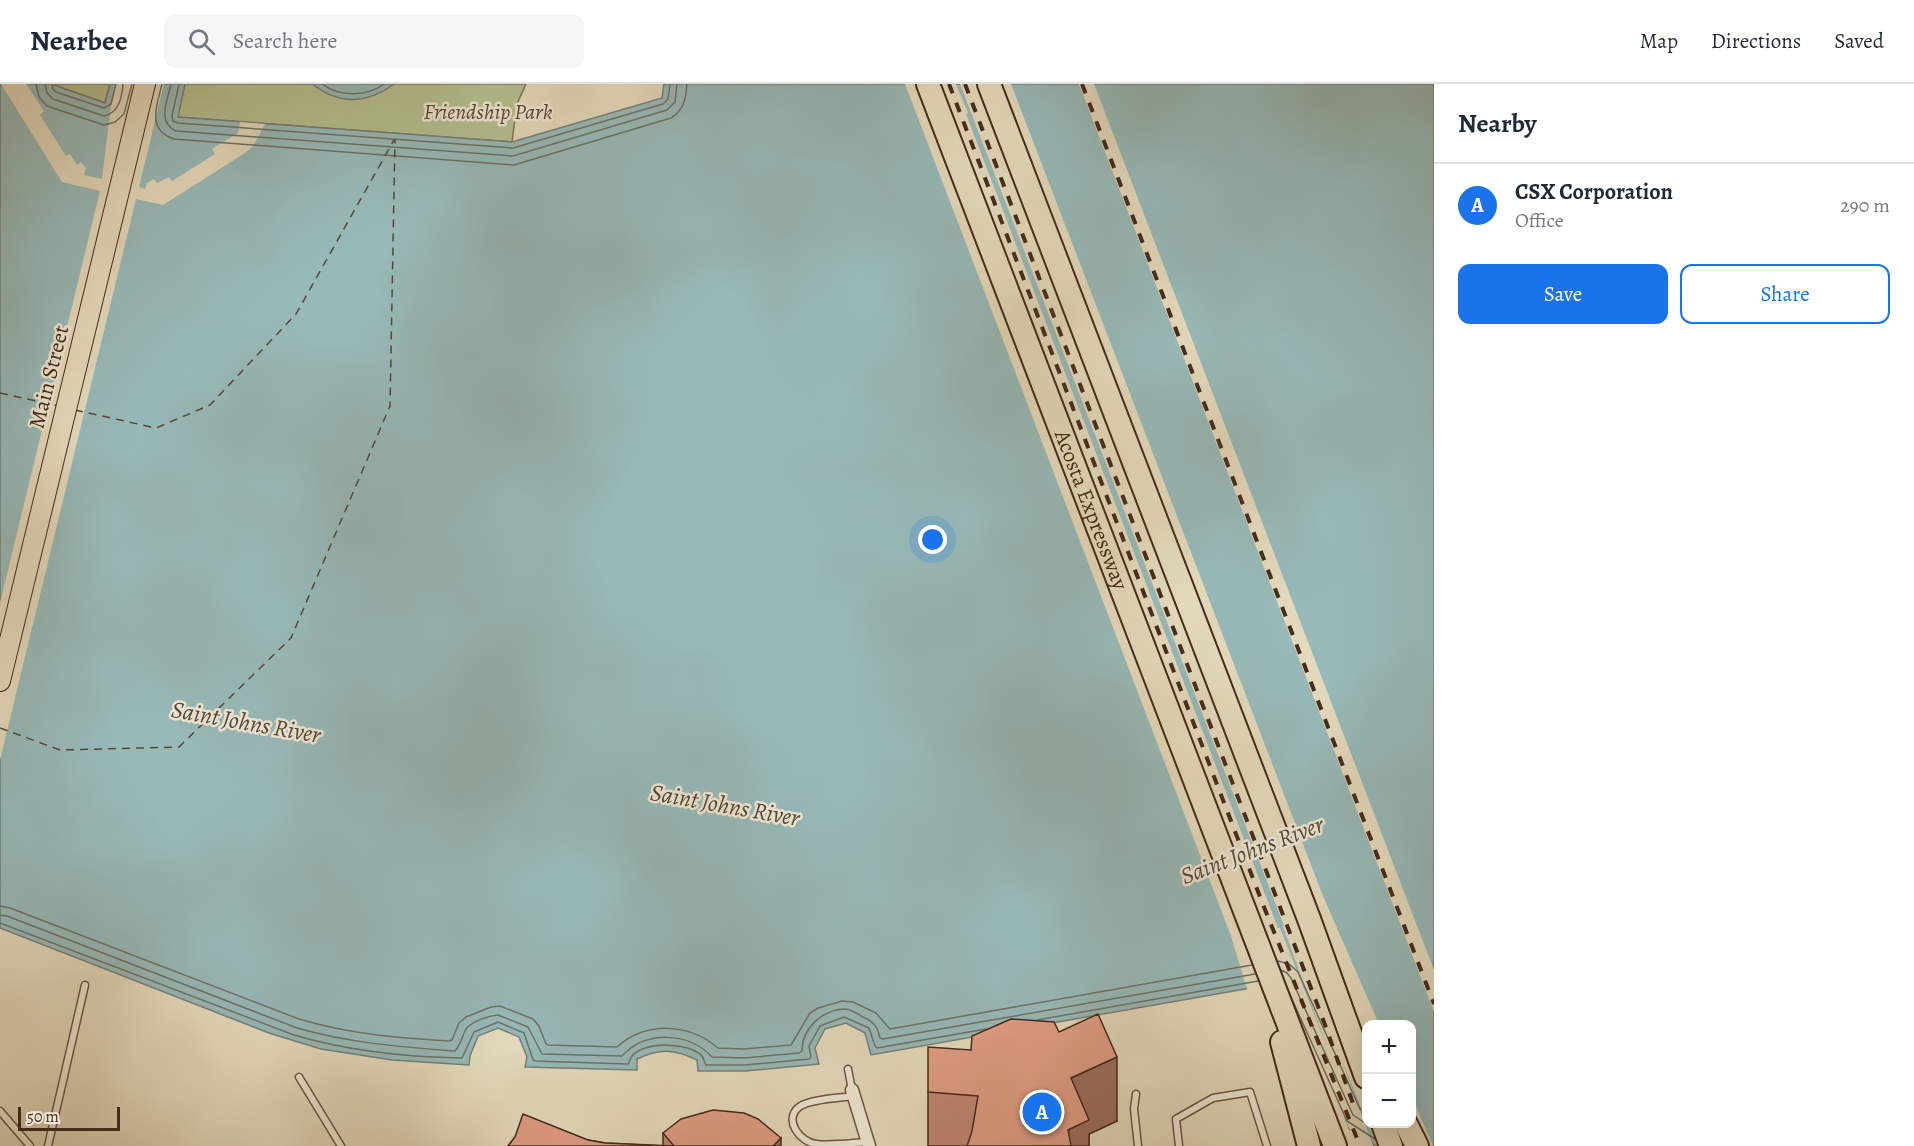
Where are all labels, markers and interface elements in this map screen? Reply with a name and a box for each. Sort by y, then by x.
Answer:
search box [164,14,584,68]
text: Nearbee [30,22,128,60]
icon: search [185,25,218,58]
text: Search here [233,26,337,56]
text: Map [1640,27,1678,55]
text: Directions [1711,27,1801,55]
text: Saved [1834,27,1884,55]
park label: Friendship Park [424,97,553,127]
text: Nearby [1458,106,1537,141]
text: CSX Corporation [1515,177,1673,207]
text: A [1471,192,1484,219]
text: 290 m [1840,192,1890,219]
text: Office [1515,207,1564,234]
button: Save [1458,264,1668,324]
button: Share [1680,264,1890,324]
street label: Main Street [22,322,76,432]
street label: Acosta Expressway [1047,425,1135,594]
your location [918,525,947,554]
water label: Saint Johns River [169,693,324,751]
water label: Saint Johns River [648,776,803,834]
water label: Saint Johns River [1176,808,1329,892]
map controls [1362,1020,1416,1128]
button: + [1362,1020,1416,1074]
button: − [1362,1074,1416,1128]
pin: A [1022,1090,1062,1134]
scale bar [18,1104,120,1132]
text: 50 m [27,1106,59,1128]

